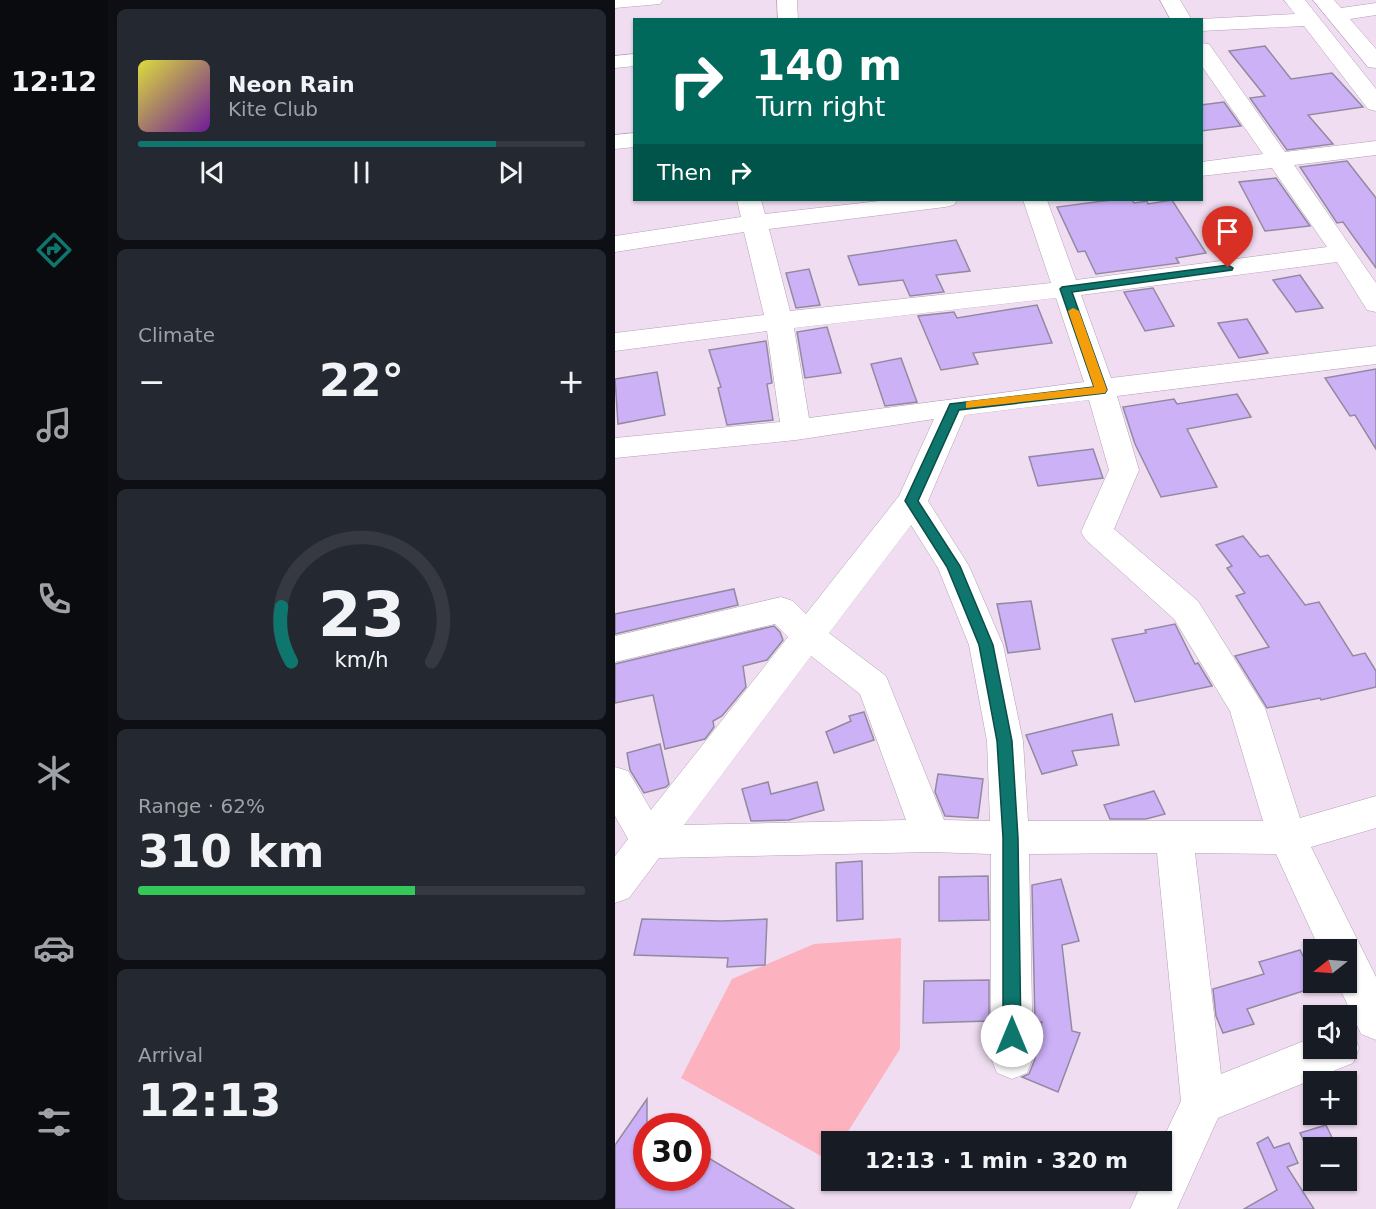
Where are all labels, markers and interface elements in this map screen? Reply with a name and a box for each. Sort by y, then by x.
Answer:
text: 140 m [756,41,902,90]
icon: right [657,42,735,120]
text: 12:12 [11,66,97,97]
text: Neon Rain [228,72,355,97]
text: Turn right [756,91,885,122]
text: Kite Club [228,97,318,121]
icon: previous [196,156,229,189]
icon: pause [345,156,378,189]
icon: next [494,156,527,189]
icon: right [724,156,757,189]
text: Then [657,160,712,185]
pin [1202,206,1253,268]
icon: arrive [1211,215,1244,248]
icon: directions [33,229,75,271]
text: Climate [138,323,215,347]
text: 22° [319,354,404,407]
text: − [138,362,166,401]
text: + [557,362,585,401]
icon: music [33,404,75,446]
icon: phone [33,578,75,620]
text: 23 [318,578,405,651]
text: km/h [334,647,389,672]
icon: climate [33,752,75,794]
text: Range · 62% [138,794,265,818]
text: 310 km [138,825,324,878]
icon: car [33,927,75,969]
north arrow [1303,939,1357,993]
map controls [1303,939,1357,1191]
position arrow [980,1004,1044,1068]
button: sound [1303,1005,1357,1059]
text: Arrival [138,1043,203,1067]
button: + [1303,1071,1357,1125]
text: 12:13 [138,1074,281,1127]
icon: filters [33,1101,75,1143]
speed limit sign: 30 [633,1113,711,1191]
button: − [1303,1137,1357,1191]
text: 12:13 · 1 min · 320 m [865,1148,1128,1173]

